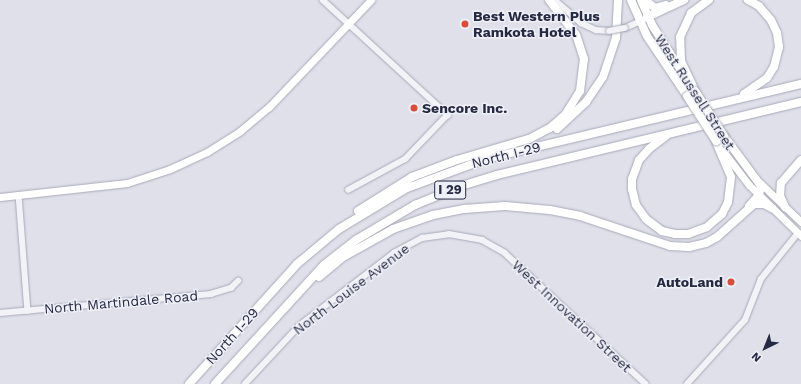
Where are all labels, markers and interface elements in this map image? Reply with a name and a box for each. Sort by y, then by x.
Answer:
place label: Best Western Plus Ramkota Hotel [473,8,600,40]
marker: Best Western Plus Ramkota Hotel [460,19,470,29]
street label: West Russell Street [651,31,739,153]
place label: Sencore Inc. [422,100,507,116]
marker: Sencore Inc. [409,103,419,113]
street label: North I-29 [470,138,542,172]
road number: I 29 [434,179,466,201]
street label: North Louise Avenue [289,240,413,338]
street label: West Innovation Street [509,256,635,376]
place label: AutoLand [656,274,723,290]
marker: AutoLand [726,277,736,287]
street label: North Martindale Road [43,287,199,317]
street label: North I-29 [202,304,262,368]
north arrow [745,328,785,368]
text: N [749,350,764,365]

